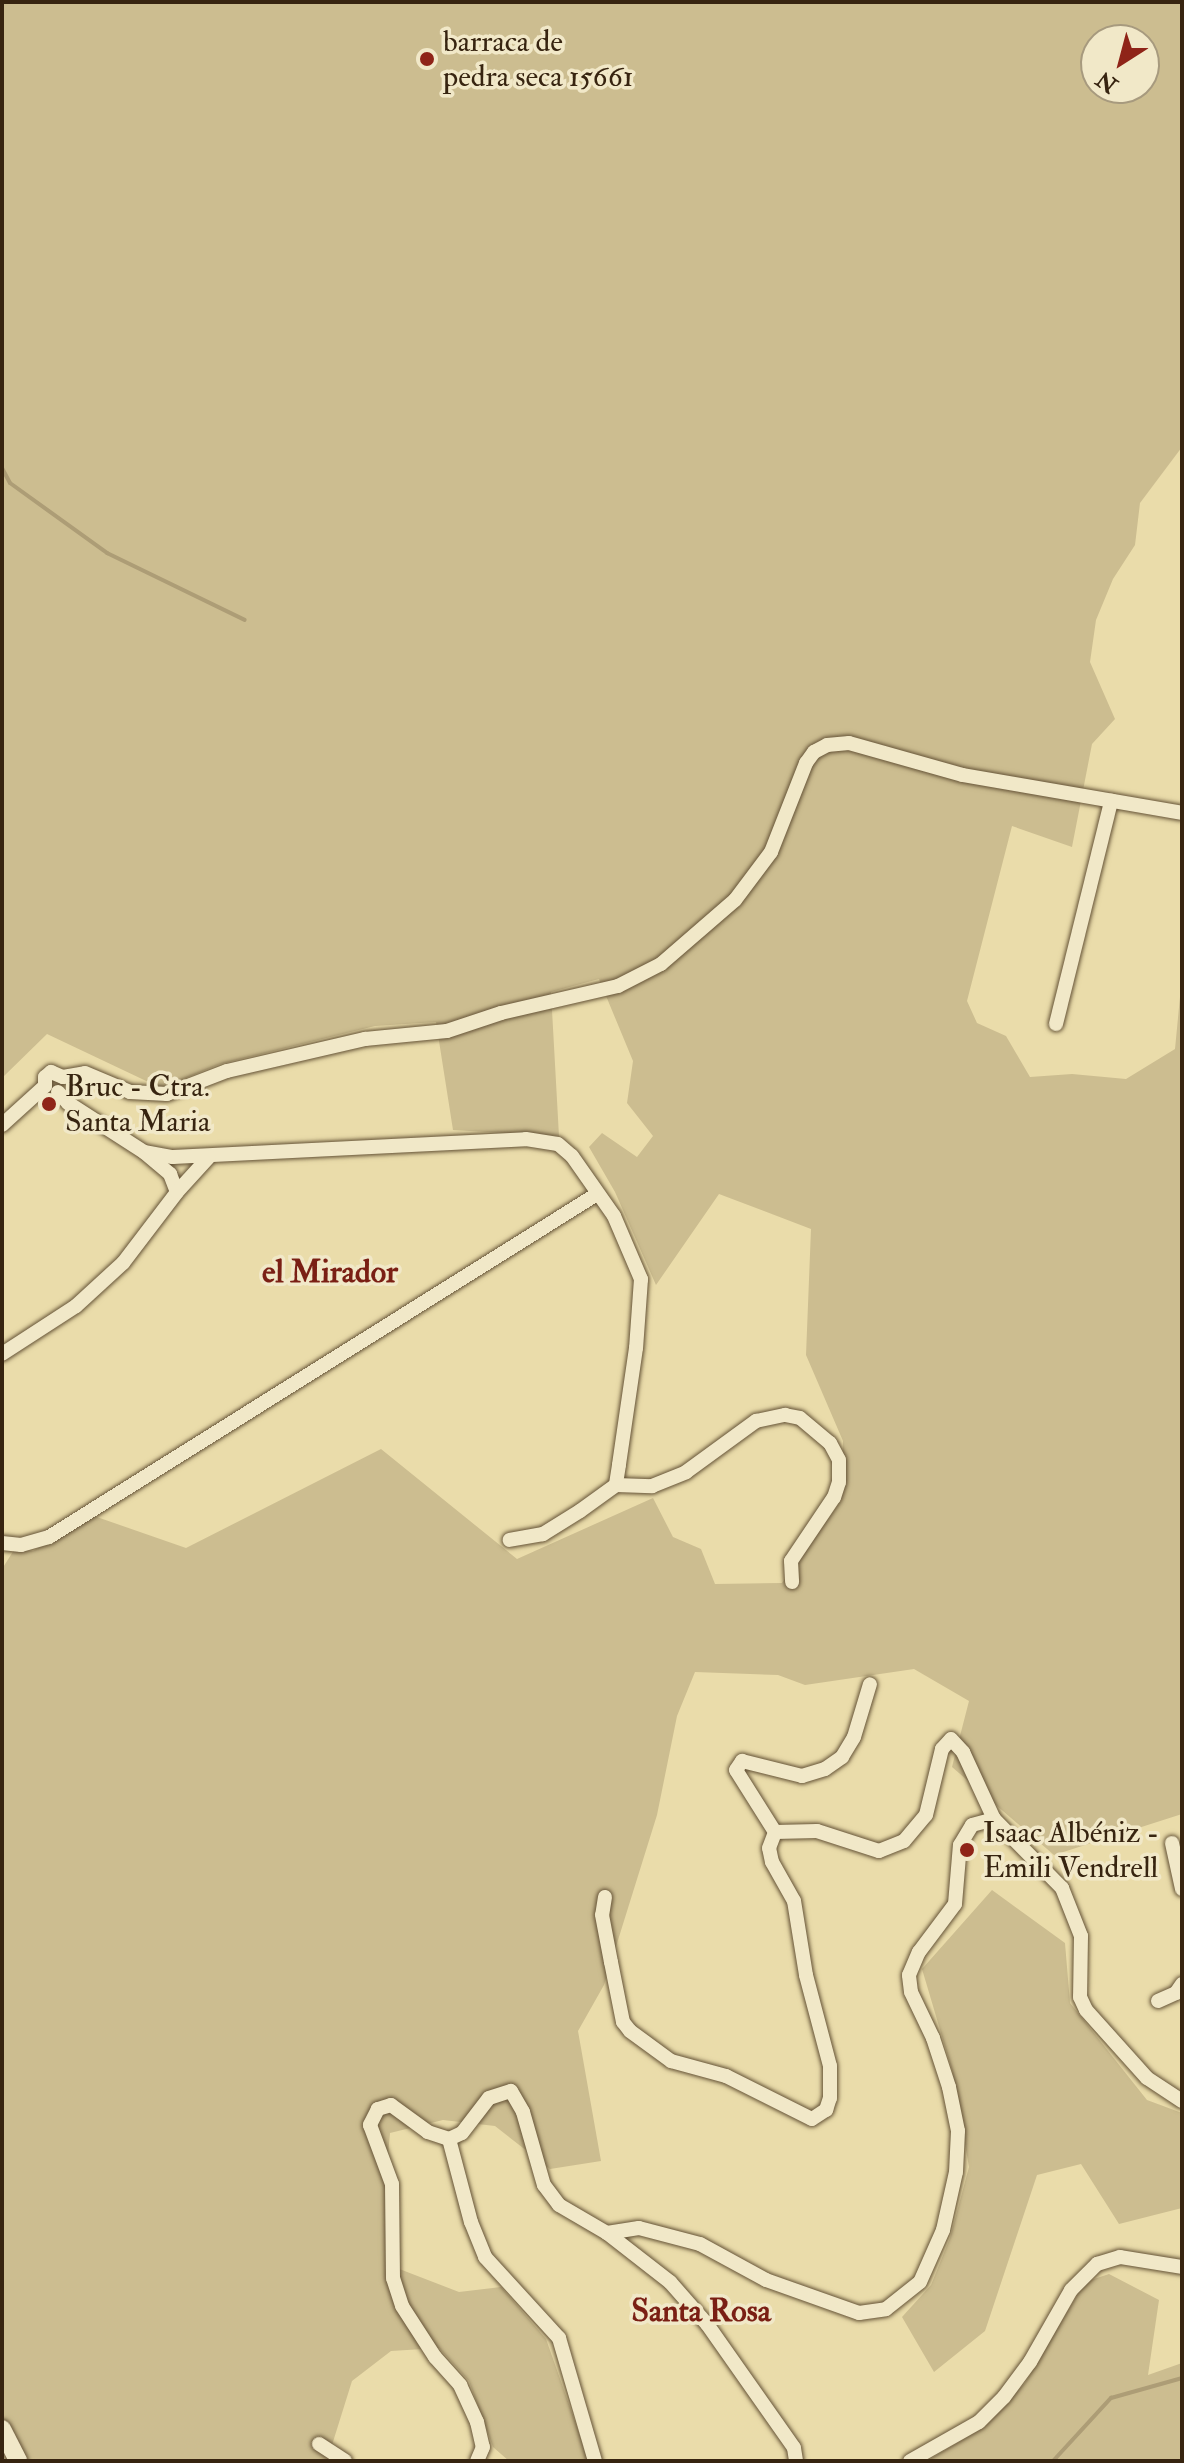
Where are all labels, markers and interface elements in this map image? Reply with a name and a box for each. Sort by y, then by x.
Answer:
place label: barraca de pedra seca 15661 [443,24,633,94]
north arrow [1080,24,1160,104]
marker: barraca de pedra seca 15661 [418,50,436,68]
text: N [1091,65,1123,99]
place label: Bruc - Ctra. Santa Maria [65,1069,210,1140]
marker: Bruc - Ctra. Santa Maria [40,1095,58,1113]
district label: el Mirador [262,1253,398,1291]
place label: Isaac Albéniz - Emili Vendrell [983,1815,1159,1886]
marker: Isaac Albéniz - Emili Vendrell [958,1841,976,1859]
district label: Santa Rosa [631,2292,771,2330]

